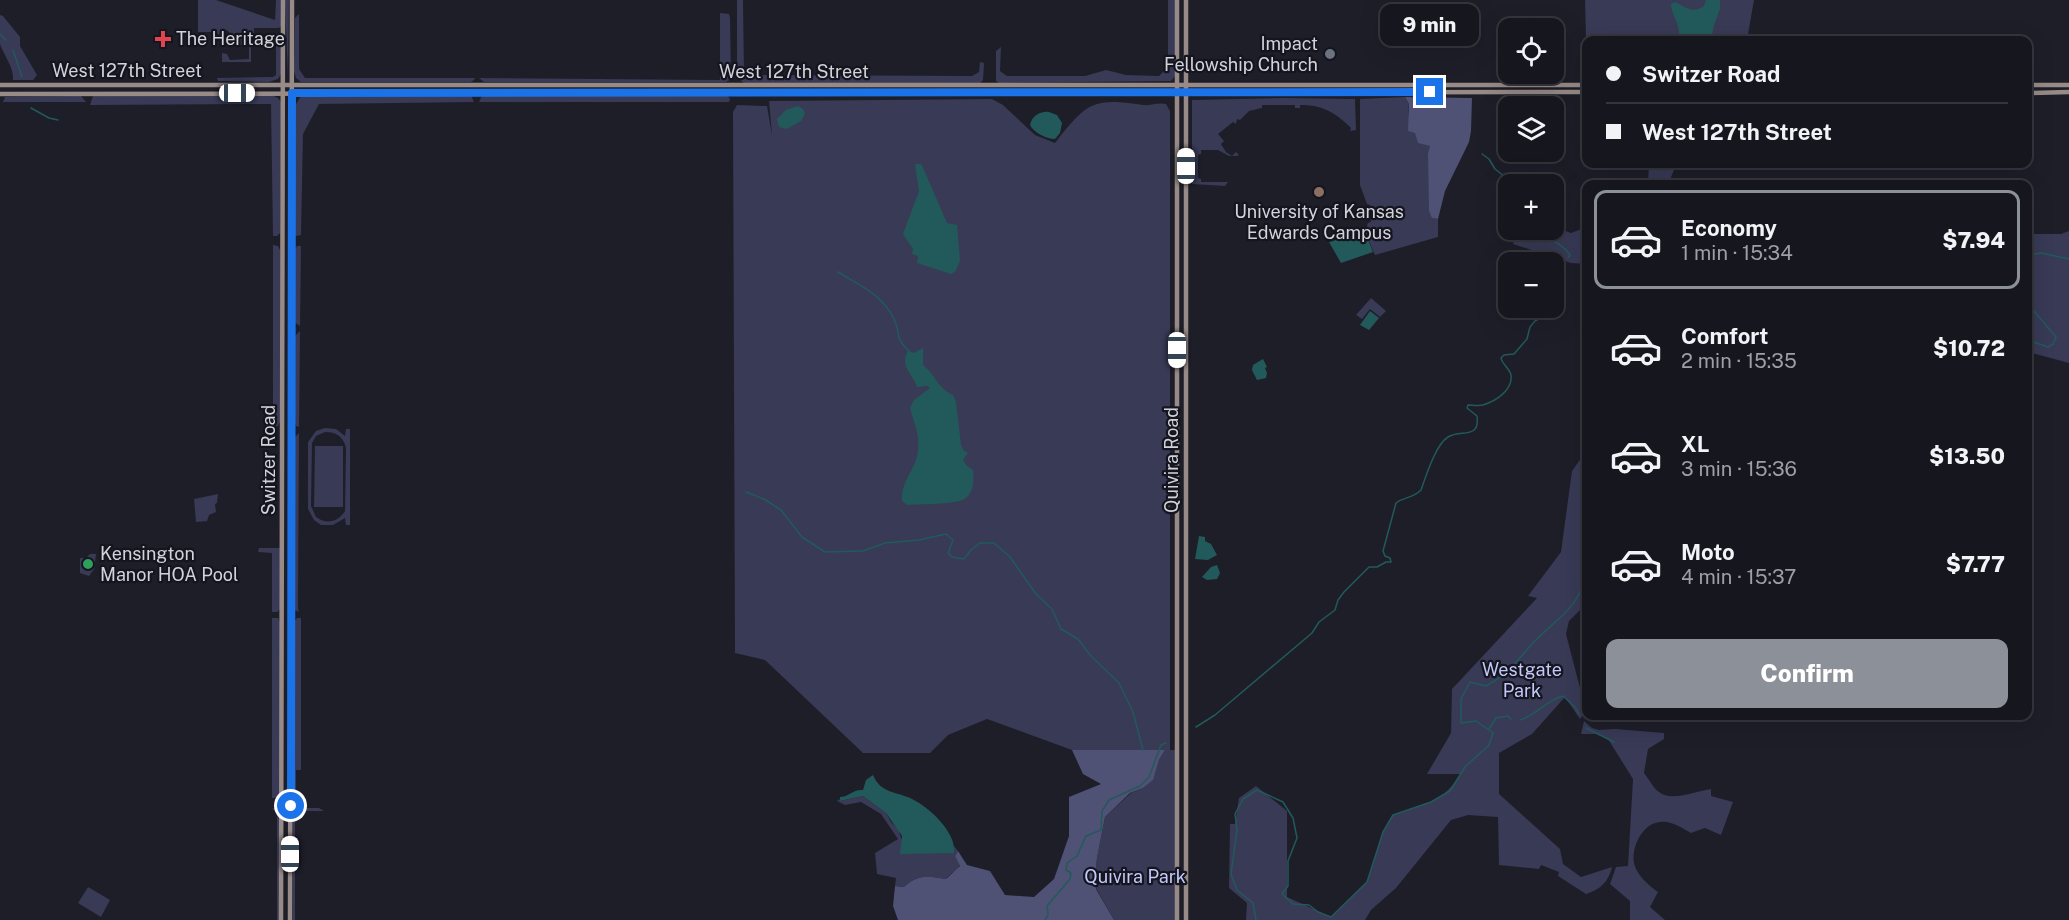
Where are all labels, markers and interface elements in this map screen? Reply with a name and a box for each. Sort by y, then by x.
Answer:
callout: 9 min [1380,5,1480,47]
text: 9 min [1403,13,1456,37]
map controls [1498,18,1564,318]
button: locate [1498,18,1564,84]
place label: The Heritage [176,28,285,49]
marker: The Heritage [154,30,172,48]
place label: Impact Fellowship Church [1164,33,1318,75]
marker: Impact Fellowship Church [1323,47,1337,61]
street label: West 127th Street [52,60,202,81]
street label: West 127th Street [719,61,869,82]
text: Switzer Road [1642,61,1780,87]
route end [1416,78,1443,105]
car [219,84,255,102]
button: layers [1498,96,1564,162]
text: West 127th Street [1642,119,1832,145]
car [1177,148,1195,184]
button: + [1498,174,1564,240]
marker: University of Kansas Edwards Campus [1312,185,1326,199]
place label: University of Kansas Edwards Campus [1234,201,1404,243]
icon: car [1609,213,1663,267]
text: Economy [1681,215,1777,241]
text: $7.94 [1942,227,2005,253]
text: 1 min · 15:34 [1681,241,1793,265]
button: − [1498,252,1564,318]
icon: car [1609,321,1663,375]
text: Comfort [1681,323,1768,349]
car [1168,332,1186,368]
text: $10.72 [1933,335,2005,361]
text: 2 min · 15:35 [1681,349,1797,373]
street label: Switzer Road [258,405,279,515]
street label: Quivira Road [1161,407,1182,513]
icon: car [1609,429,1663,483]
text: XL [1681,431,1709,457]
text: $13.50 [1929,443,2005,469]
text: 3 min · 15:36 [1681,457,1797,481]
icon: car [1609,537,1663,591]
text: Moto [1681,539,1735,565]
place label: Kensington Manor HOA Pool [100,543,238,585]
text: $7.77 [1946,551,2005,577]
marker: Kensington Manor HOA Pool [81,557,95,571]
text: 4 min · 15:37 [1681,565,1796,589]
button: Confirm [1606,639,2008,708]
park label: Westgate Park [1482,659,1562,701]
route start [277,792,304,819]
car [281,836,299,872]
park label: Quivira Park [1084,866,1186,887]

